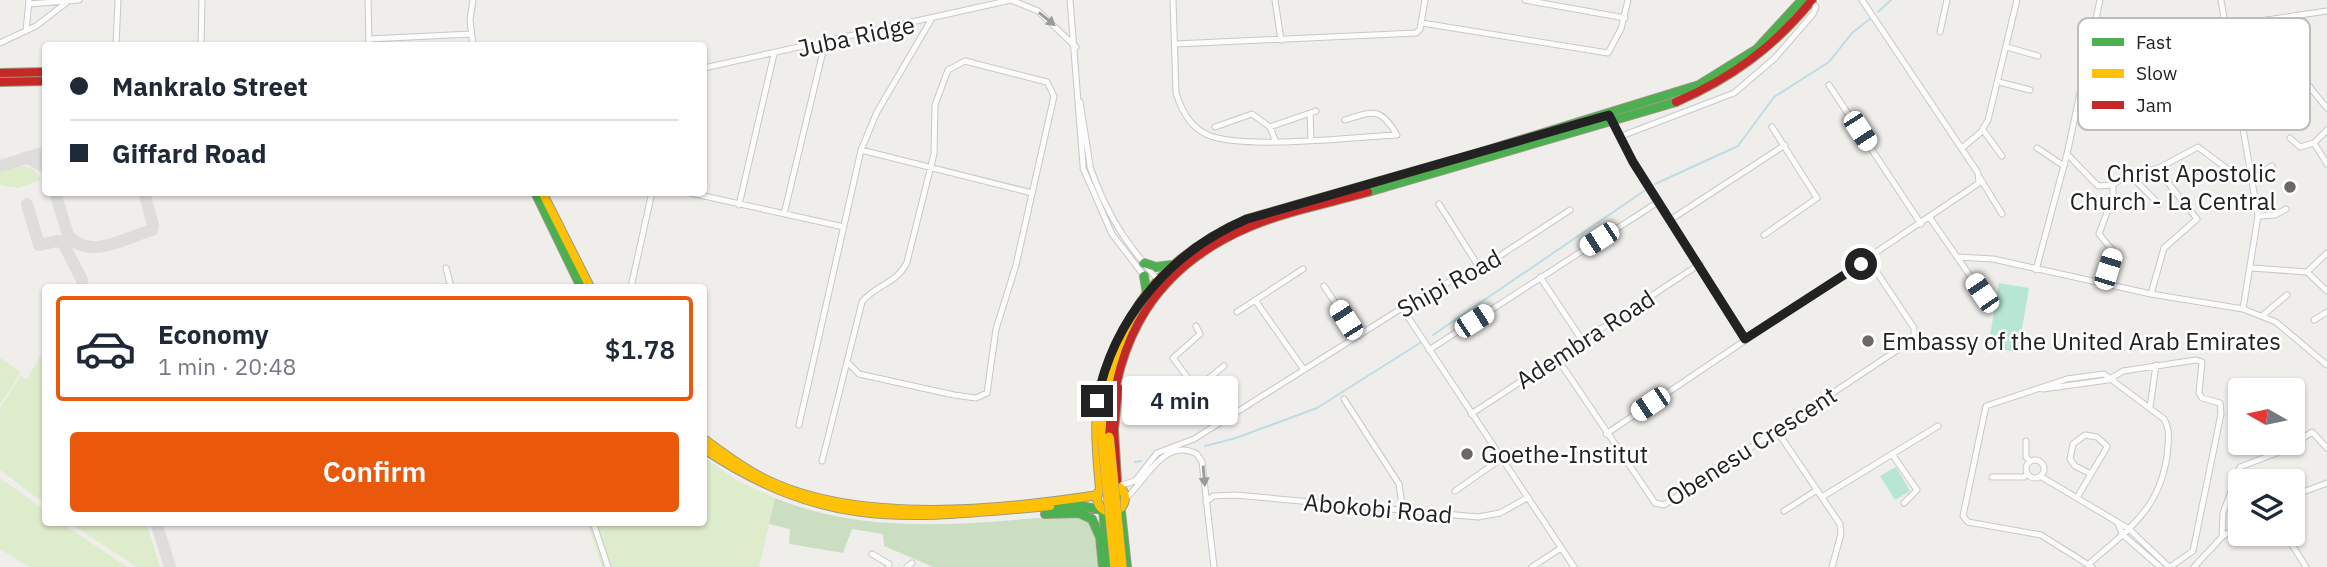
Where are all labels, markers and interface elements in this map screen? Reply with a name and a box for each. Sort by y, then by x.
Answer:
street label: Juba Ridge [794,8,918,64]
one-way arrow [1037,11,1055,26]
legend [2078,18,2310,130]
text: Fast [2136,30,2172,54]
text: Slow [2136,61,2177,85]
text: Mankralo Street [112,69,308,103]
text: Jam [2136,93,2172,117]
car [1840,108,1881,154]
text: Giffard Road [112,136,267,170]
place label: Christ Apostolic Church - La Central [2070,157,2276,217]
marker: Christ Apostolic Church - La Central [2282,179,2298,195]
car [1576,219,1623,259]
street label: Shipi Road [1391,241,1507,325]
car [2092,246,2125,292]
route start [1845,248,1877,280]
car [1962,270,2003,316]
street label: Adembra Road [1509,282,1661,396]
car [1326,297,1367,343]
car [1451,301,1498,341]
icon: car [74,317,137,380]
text: Economy [158,317,269,351]
place label: Embassy of the United Arab Emirates [1882,325,2281,357]
text: $1.78 [605,332,675,366]
marker: Embassy of the United Arab Emirates [1860,333,1876,349]
text: 1 min · 20:48 [158,351,296,381]
callout: 4 min [1122,376,1237,426]
north arrow [2228,378,2305,455]
map controls [2228,378,2305,546]
street label: Obenesu Crescent [1659,379,1843,513]
car [1627,384,1674,424]
route end [1081,385,1113,417]
text: 4 min [1150,385,1210,415]
button: Confirm [70,432,679,512]
place label: Goethe-Institut [1481,438,1648,470]
marker: Goethe-Institut [1459,446,1475,462]
one-way arrow [1198,465,1209,487]
button: layers [2228,469,2305,546]
street label: Abokobi Road [1302,486,1454,530]

